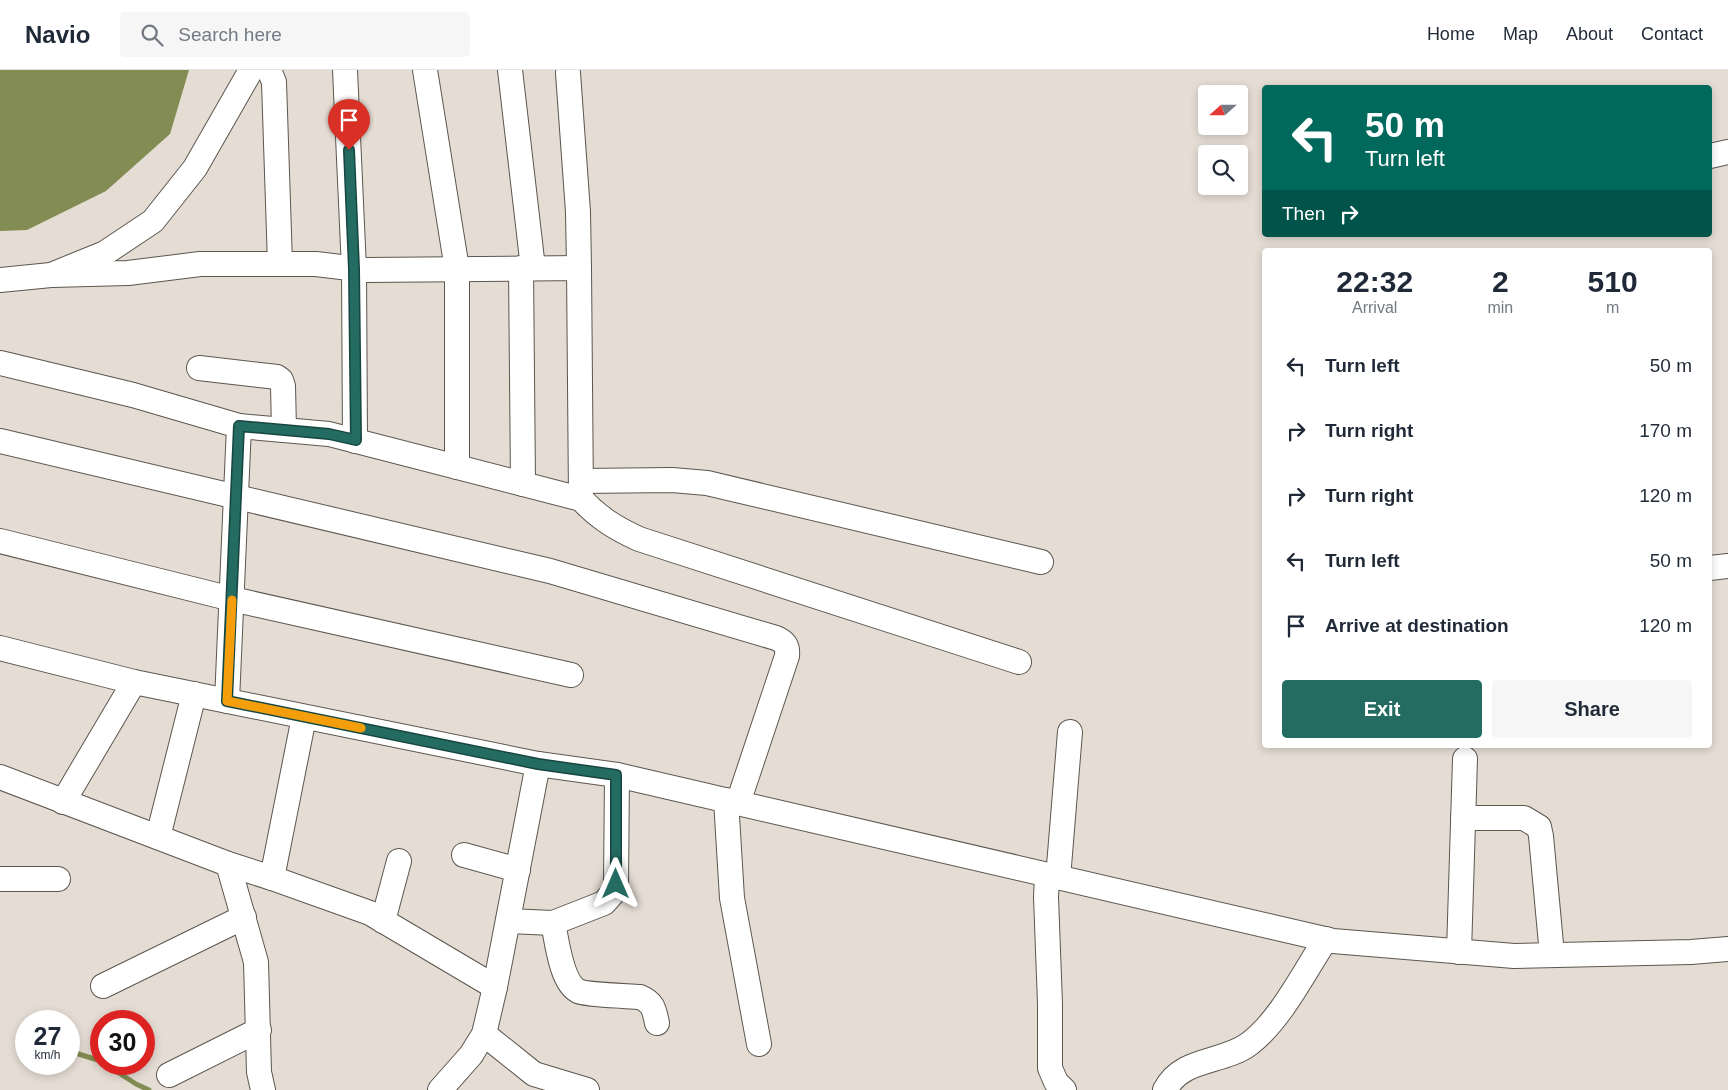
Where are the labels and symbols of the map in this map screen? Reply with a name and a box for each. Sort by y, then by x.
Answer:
north arrow [1198,85,1248,135]
pin [328,99,370,150]
position arrow [589,857,641,909]
speed limit sign: 30 [90,1010,155,1075]

